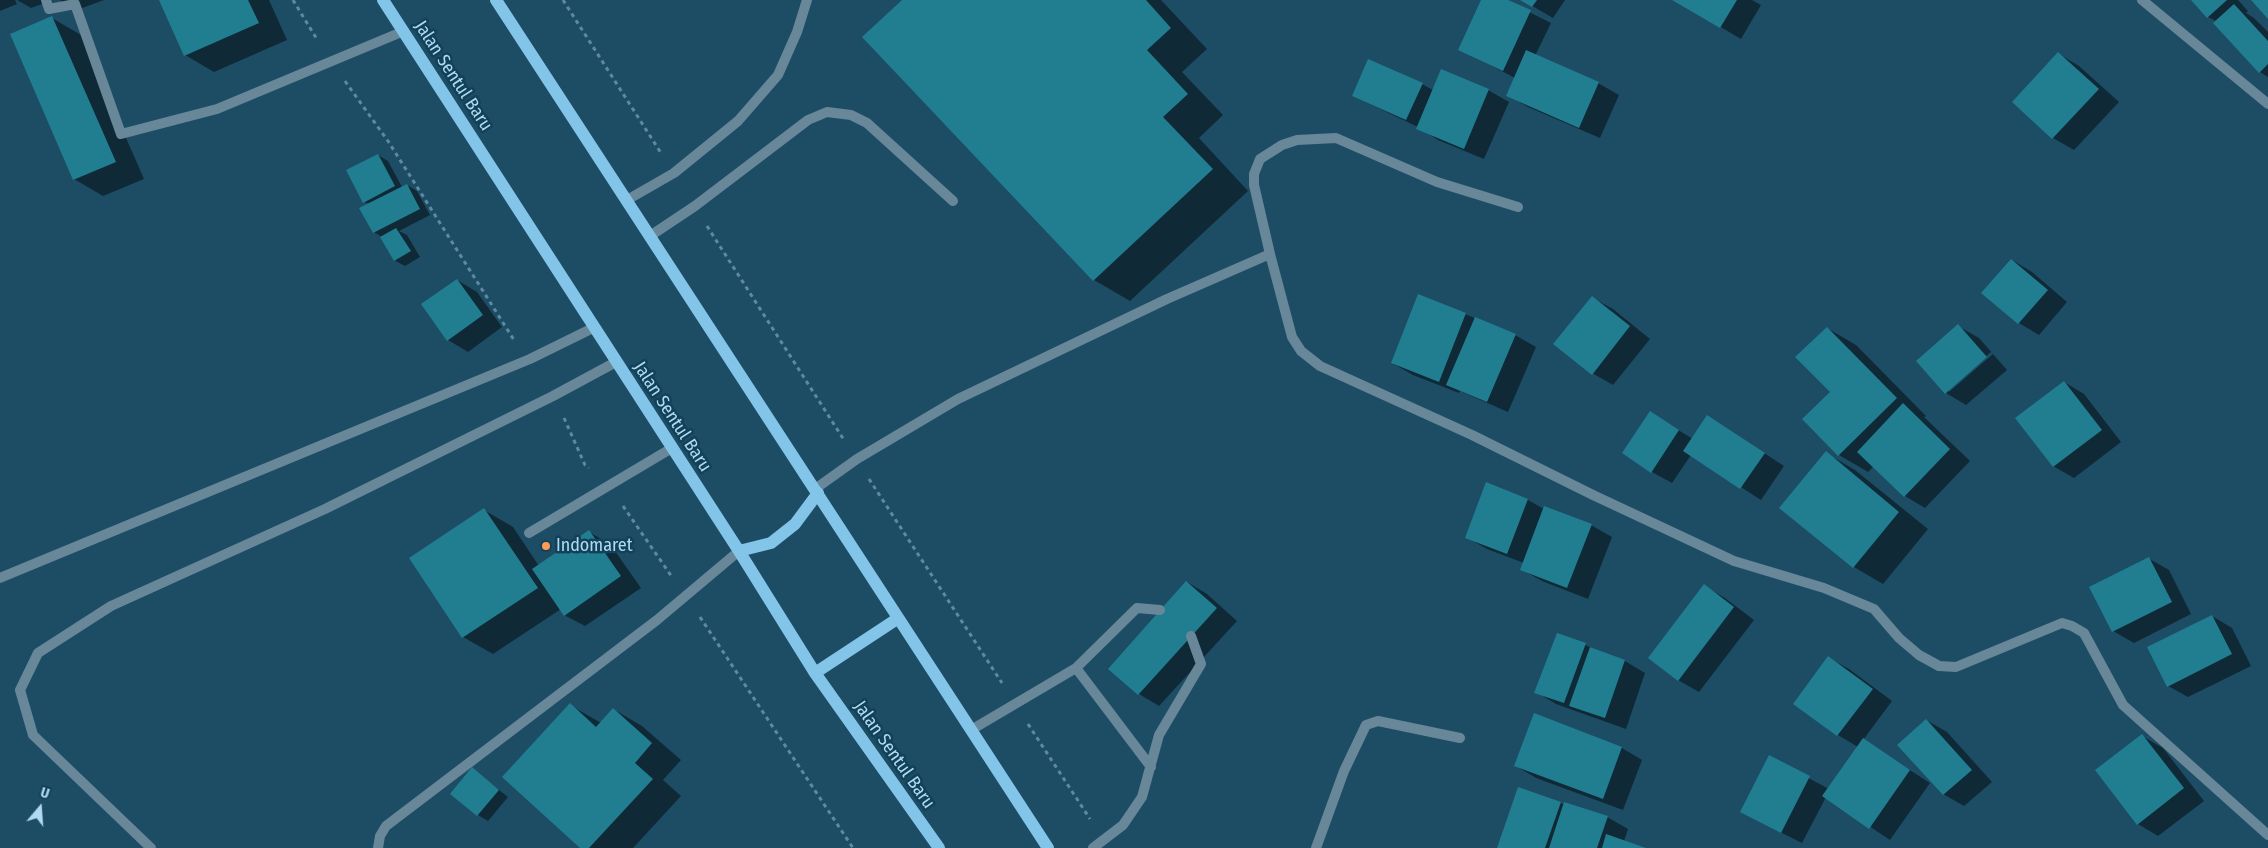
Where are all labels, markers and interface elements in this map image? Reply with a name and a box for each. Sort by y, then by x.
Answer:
street label: Jalan Sentul Baru [409,17,497,135]
street label: Jalan Sentul Baru [628,358,716,476]
place label: Indomaret [556,535,633,557]
marker: Indomaret [540,540,552,552]
street label: Jalan Sentul Baru [849,697,939,813]
north arrow [15,783,65,833]
text: U [38,784,51,803]

